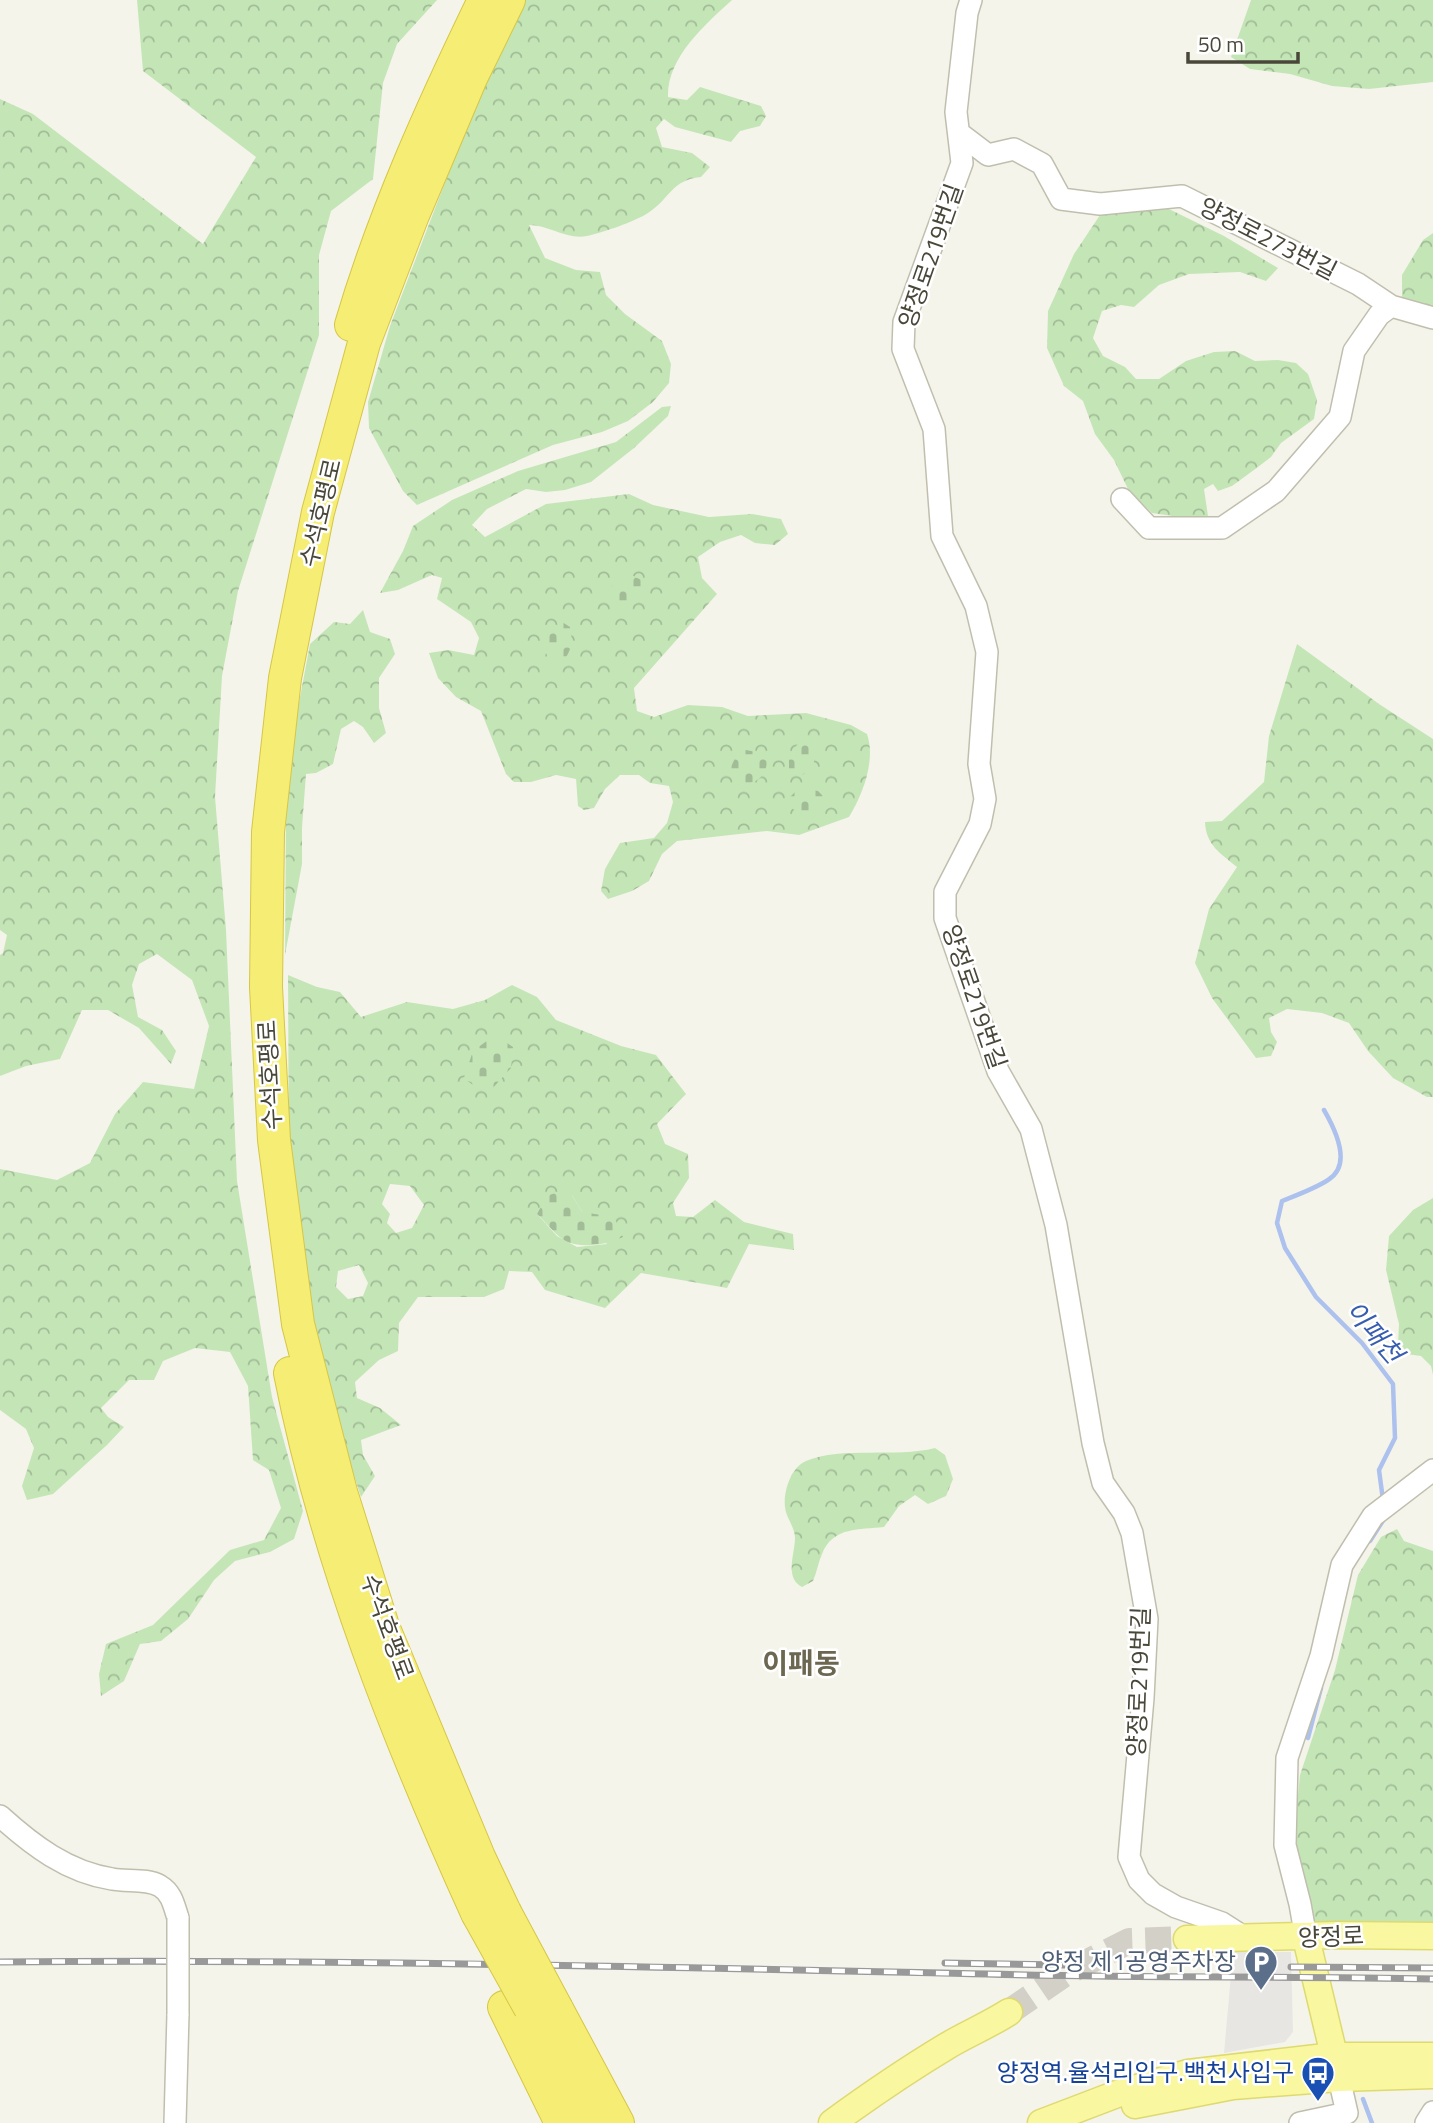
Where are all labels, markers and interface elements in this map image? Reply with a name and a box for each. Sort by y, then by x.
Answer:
scale bar [1188,21,1298,65]
text: 50 m [1198,28,1244,60]
street label: 양정로219번길 [888,179,972,333]
street label: 양정로273번길 [1193,188,1344,288]
street label: 수석호평로 [290,455,350,571]
street label: 양정로219번길 [933,920,1017,1074]
street label: 수석호평로 [248,1019,290,1131]
water label: 이패천 [1336,1292,1415,1374]
street label: 수석호평로 [352,1569,424,1685]
street label: 양정로219번길 [1117,1606,1159,1758]
district label: 이패동 [762,1641,840,1684]
street label: 양정로 [1297,1917,1365,1955]
place label: 양정 제1공영주차장 [1041,1943,1236,1979]
parking icon: 양정 제1공영주차장 [1242,1943,1280,1992]
place label: 양정역.율석리입구.백천사입구 [997,2054,1294,2090]
bus stop icon: 양정역.율석리입구.백천사입구 [1299,2054,1337,2103]

